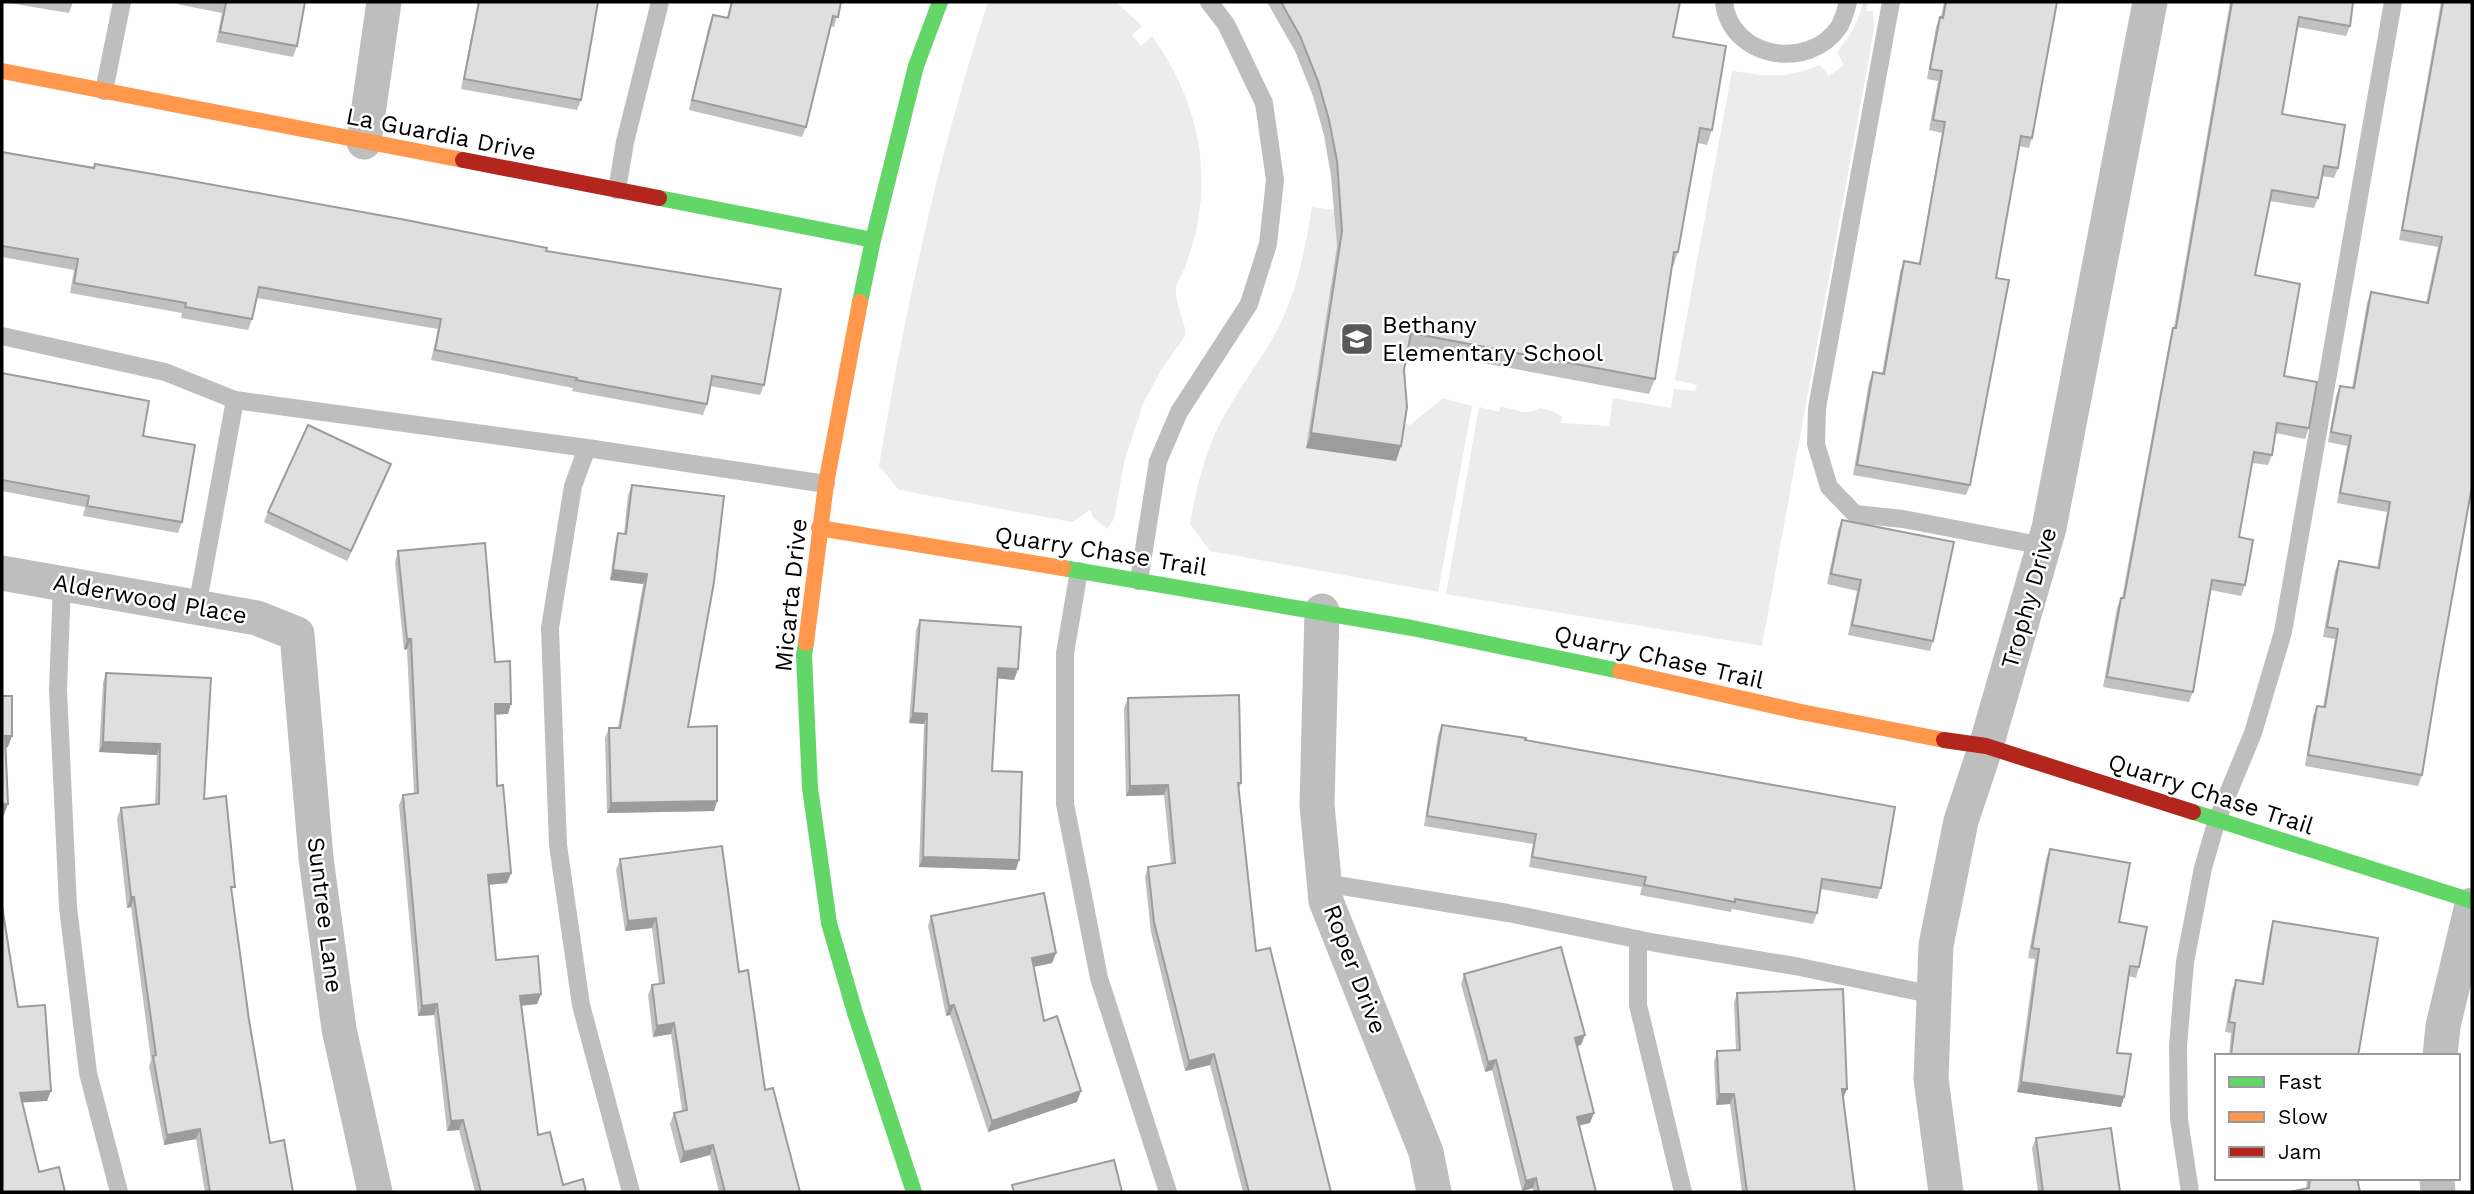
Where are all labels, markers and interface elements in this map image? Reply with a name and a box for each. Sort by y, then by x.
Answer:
street label: La Guardia Drive [344,102,538,166]
place label: Bethany Elementary School [1382,311,1604,367]
school or university icon: Bethany Elementary School [1338,320,1376,358]
street label: Micarta Drive [769,517,813,673]
street label: Quarry Chase Trail [993,520,1210,582]
street label: Trophy Drive [1995,524,2063,672]
street label: Alderwood Place [51,568,249,630]
street label: Quarry Chase Trail [1551,619,1767,695]
street label: Quarry Chase Trail [2105,748,2318,841]
street label: Suntree Lane [302,836,348,994]
street label: Roper Drive [1318,901,1392,1037]
legend [2215,1054,2460,1180]
text: Fast [2278,1069,2322,1094]
text: Slow [2278,1104,2328,1129]
text: Jam [2278,1139,2321,1164]

